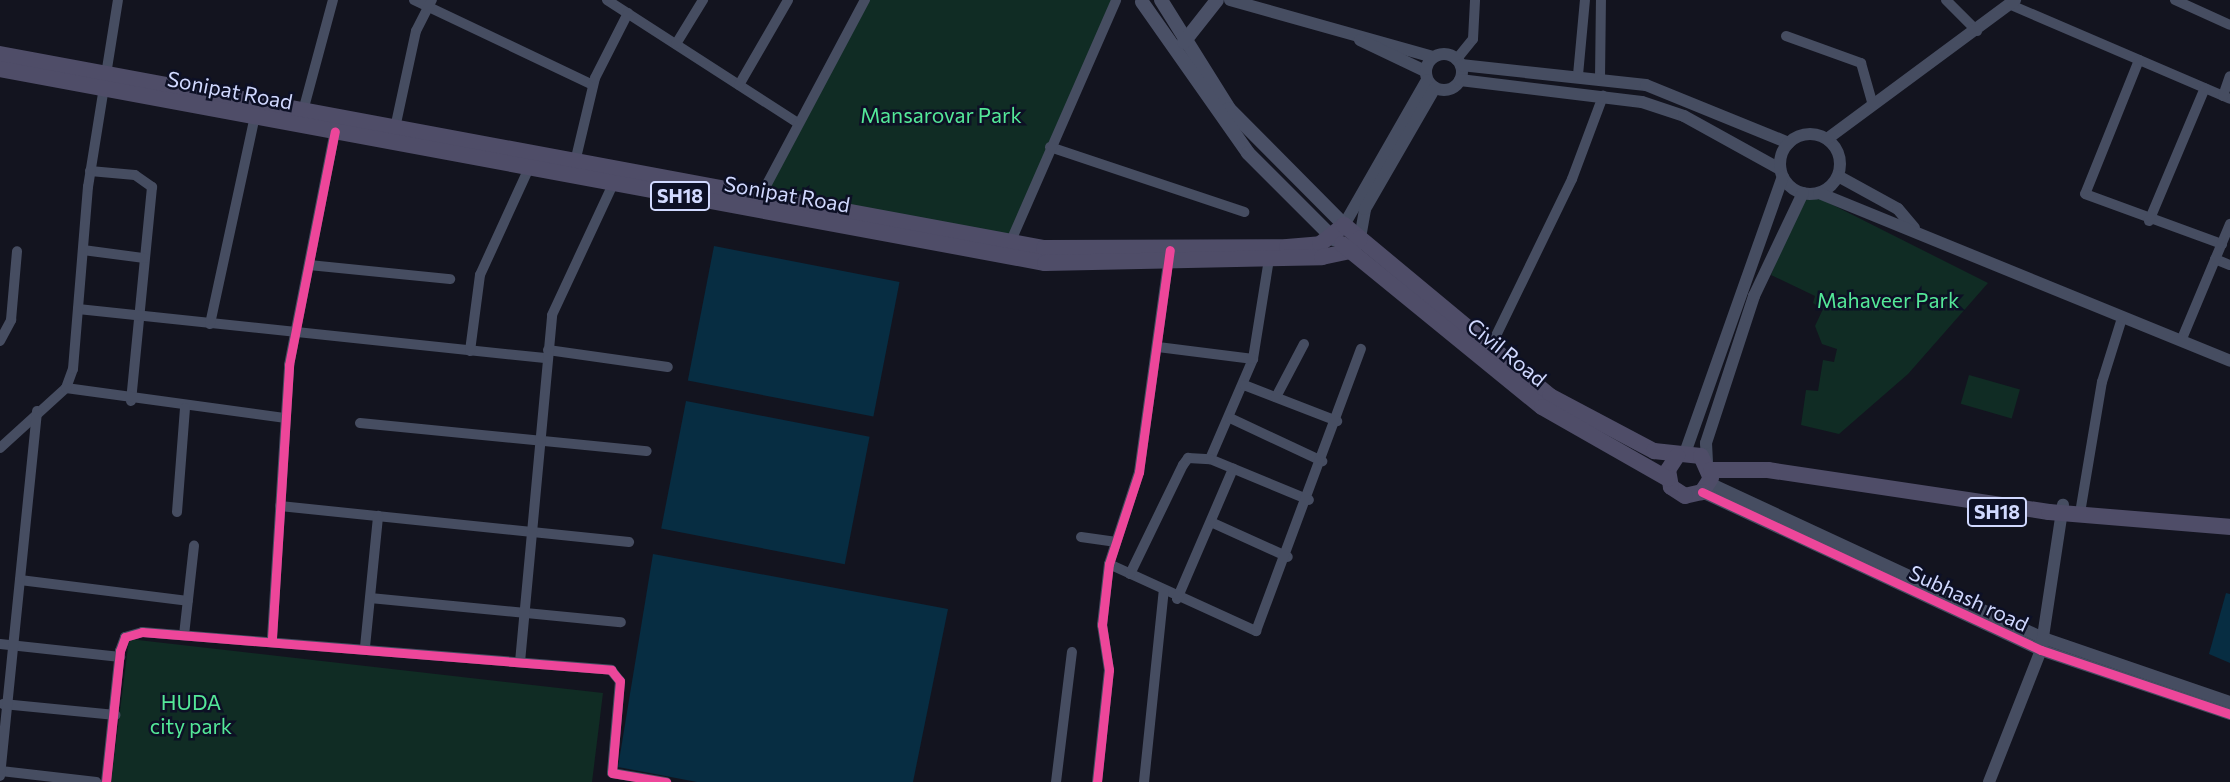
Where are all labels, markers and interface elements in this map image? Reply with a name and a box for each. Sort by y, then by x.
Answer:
street label: Sonipat Road [165,65,295,115]
park label: Mansarovar Park [860,102,1022,128]
street label: Sonipat Road [722,171,852,217]
road number: SH18 [648,180,712,212]
park label: Mahaveer Park [1817,287,1959,313]
street label: Civil Road [1462,313,1552,391]
road number: SH18 [1966,496,2028,527]
street label: Subhash road [1905,559,2033,637]
park label: HUDA city park [150,689,232,739]

